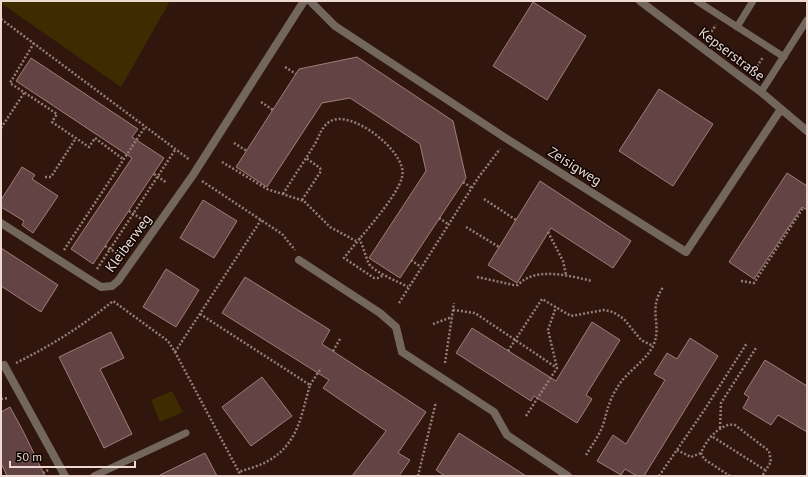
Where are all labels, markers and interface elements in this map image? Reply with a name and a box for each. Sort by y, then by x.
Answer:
street label: Kepserstraße [695,23,769,85]
street label: Zeisigweg [545,143,605,189]
street label: Kleiberweg [101,210,155,276]
scale bar [10,443,135,469]
text: 50 m [16,449,42,464]

